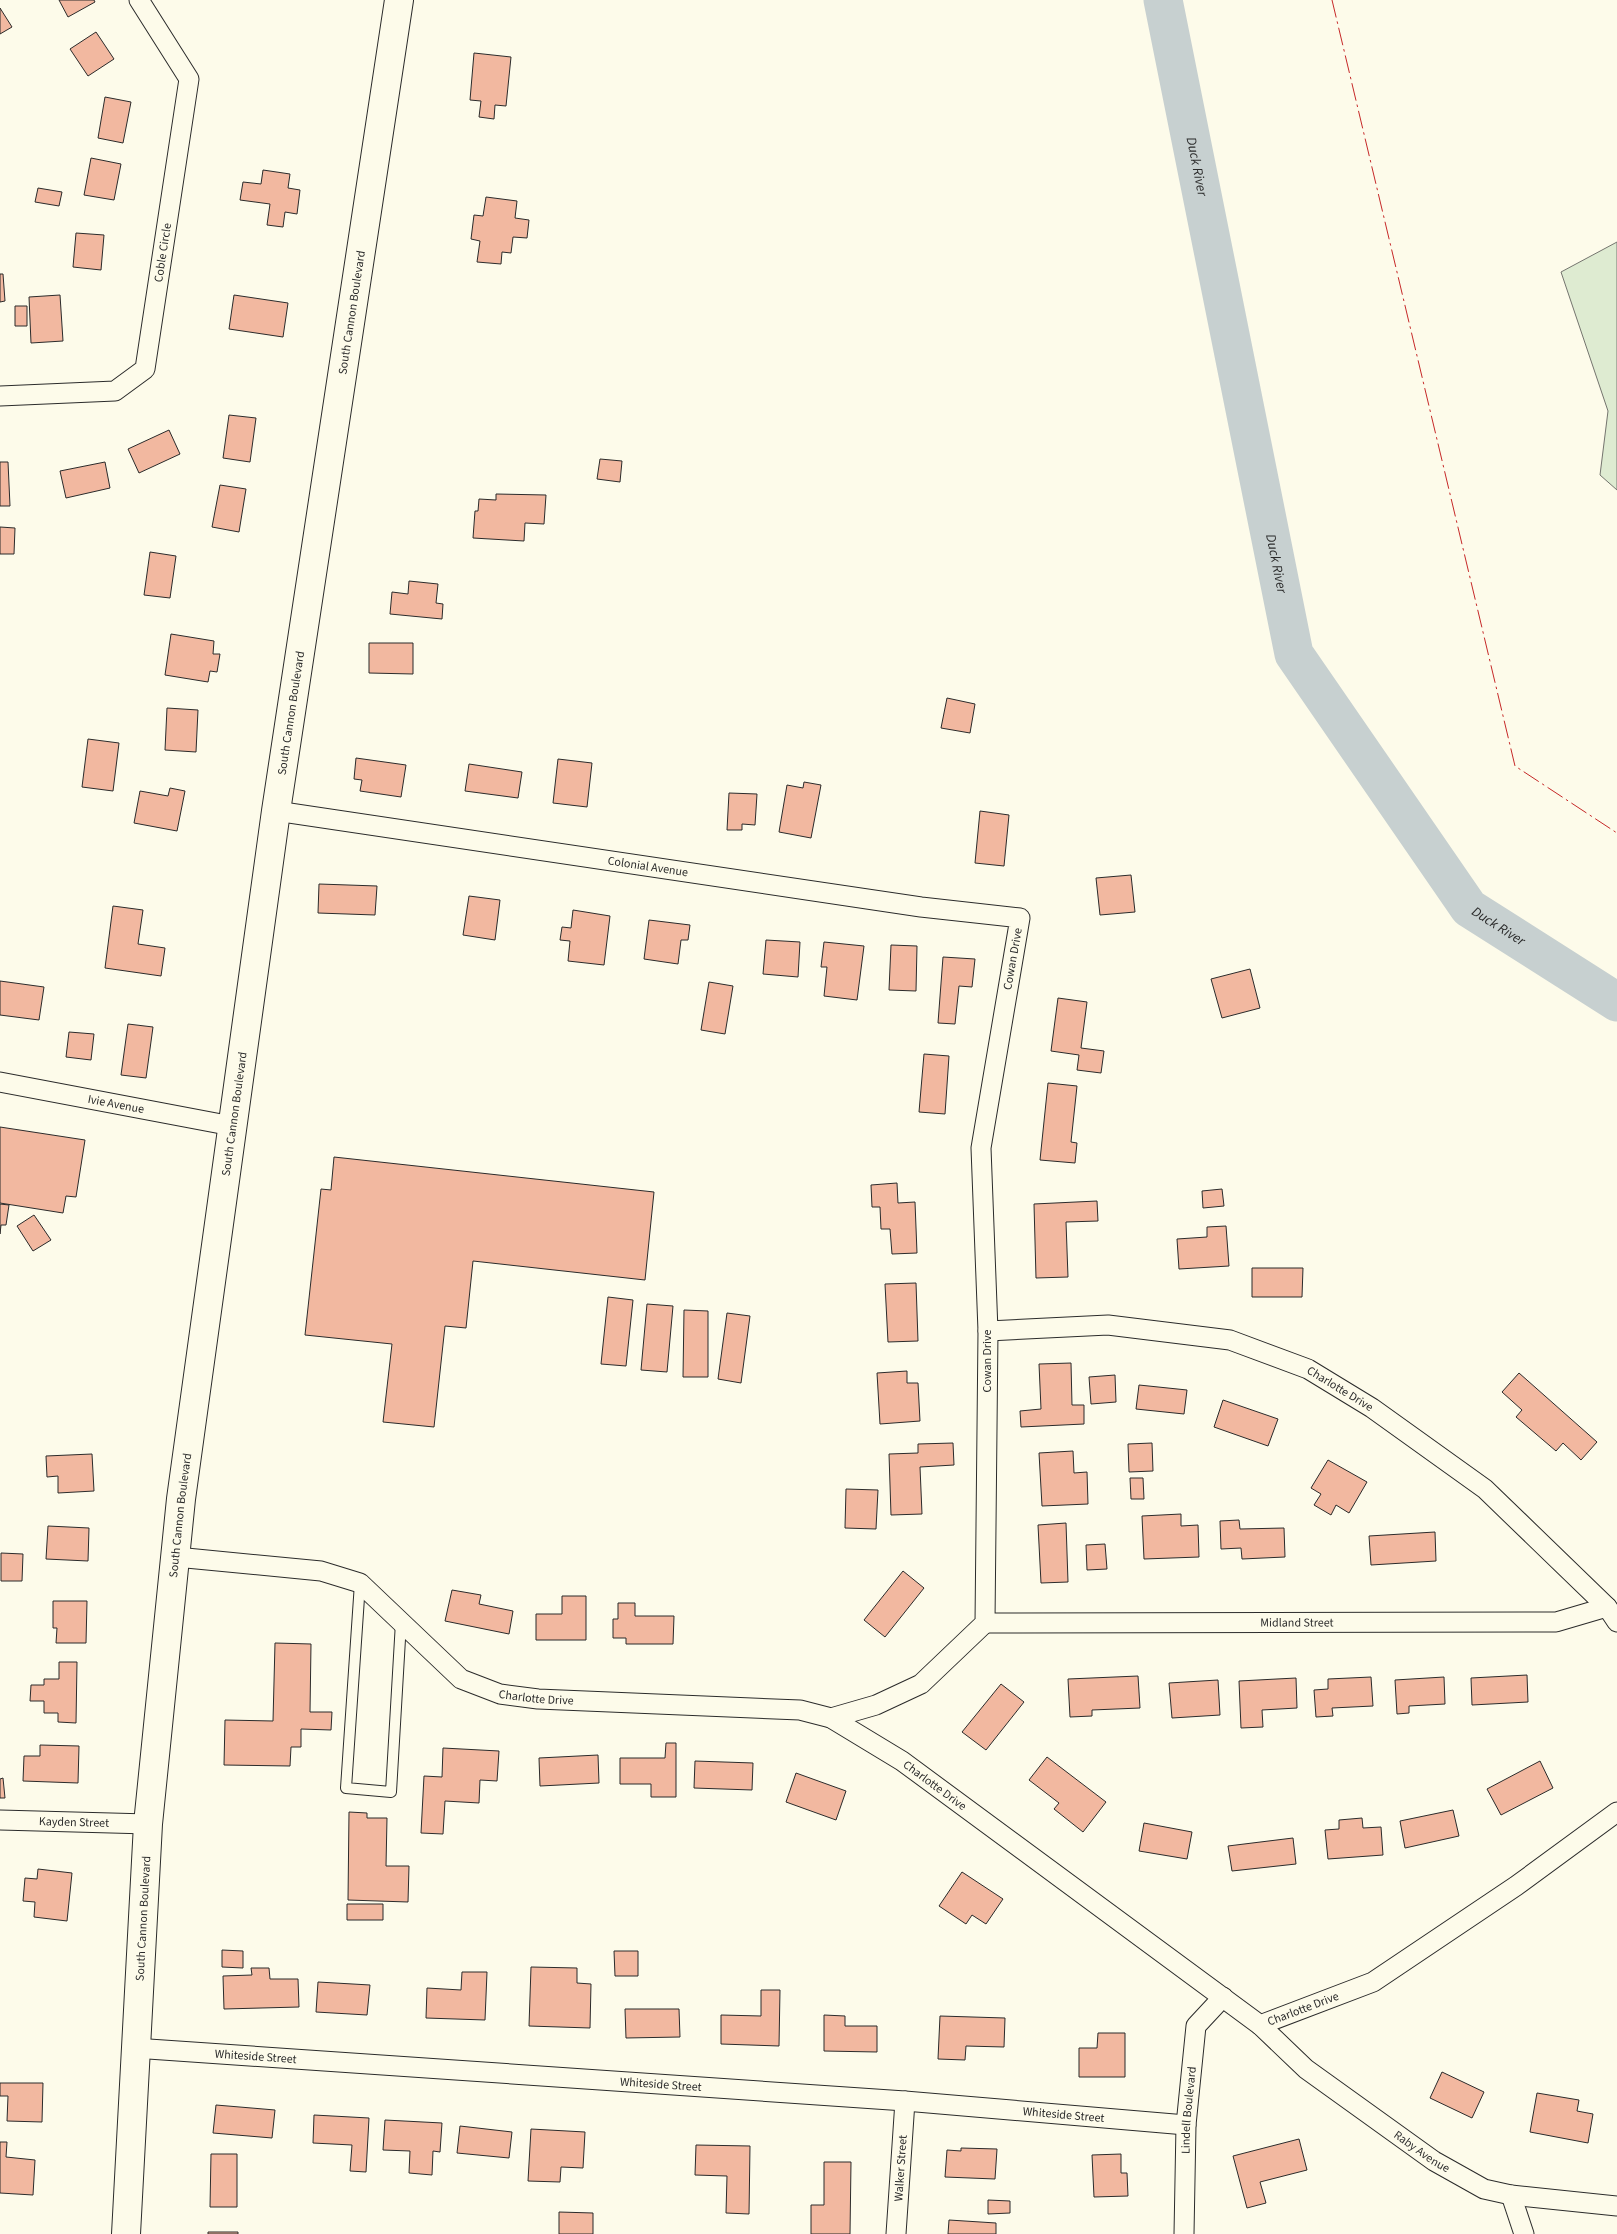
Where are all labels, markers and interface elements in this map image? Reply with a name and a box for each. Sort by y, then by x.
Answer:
water label: Duck River [1181,135,1212,199]
street label: Coble Circle [150,222,176,283]
street label: South Cannon Boulevard [334,249,369,376]
water label: Duck River [1260,532,1292,596]
street label: South Cannon Boulevard [273,650,309,776]
street label: Colonial Avenue [607,852,689,881]
water label: Duck River [1467,902,1530,952]
street label: Cowan Drive [999,927,1027,991]
street label: South Cannon Boulevard [217,1051,251,1177]
street label: Ivie Avenue [86,1090,146,1118]
street label: Cowan Drive [979,1330,996,1392]
street label: Charlotte Drive [1304,1362,1377,1415]
street label: South Cannon Boulevard [165,1452,196,1578]
street label: Midland Street [1260,1614,1334,1631]
street label: Charlotte Drive [498,1685,574,1709]
street label: Charlotte Drive [900,1756,970,1814]
street label: Kayden Street [39,1813,109,1831]
street label: South Cannon Boulevard [131,1855,155,1982]
street label: Charlotte Drive [1265,1987,1341,2030]
street label: Whiteside Street [214,2045,297,2068]
street label: Lindell Boulevard [1177,2066,1200,2154]
street label: Whiteside Street [619,2073,702,2095]
street label: Whiteside Street [1022,2103,1105,2126]
street label: Raby Avenue [1390,2126,1453,2177]
street label: Walker Street [890,2134,911,2202]

